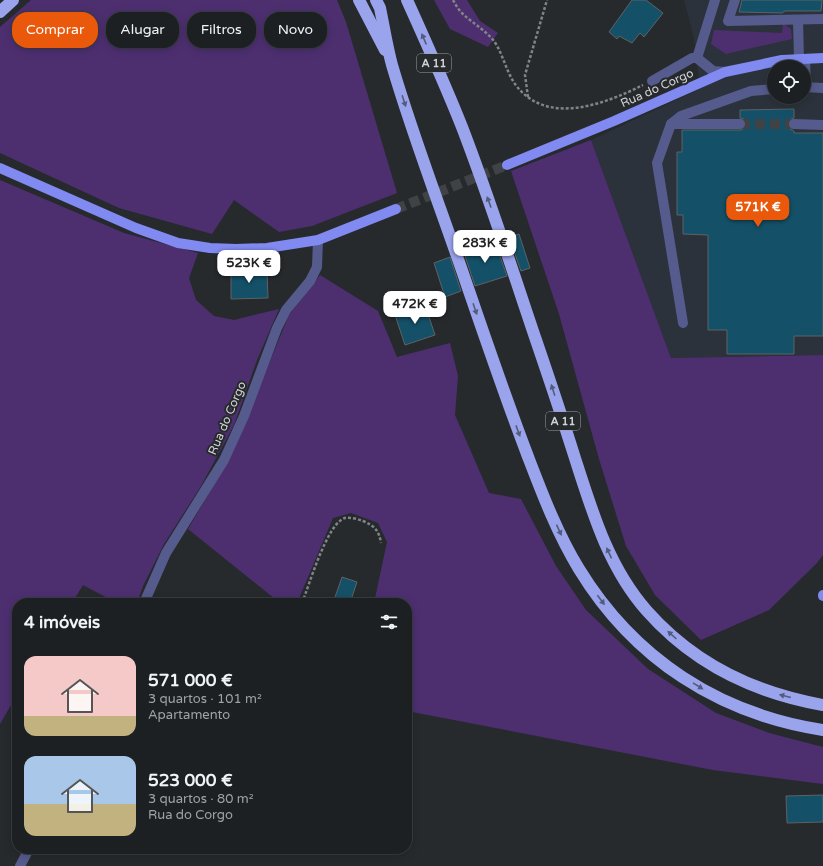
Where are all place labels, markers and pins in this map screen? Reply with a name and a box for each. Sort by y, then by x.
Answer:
pin: 571K € [725,194,791,228]
pin: 283K € [452,230,518,264]
pin: 523K € [216,250,282,284]
pin: 472K € [382,291,448,325]

